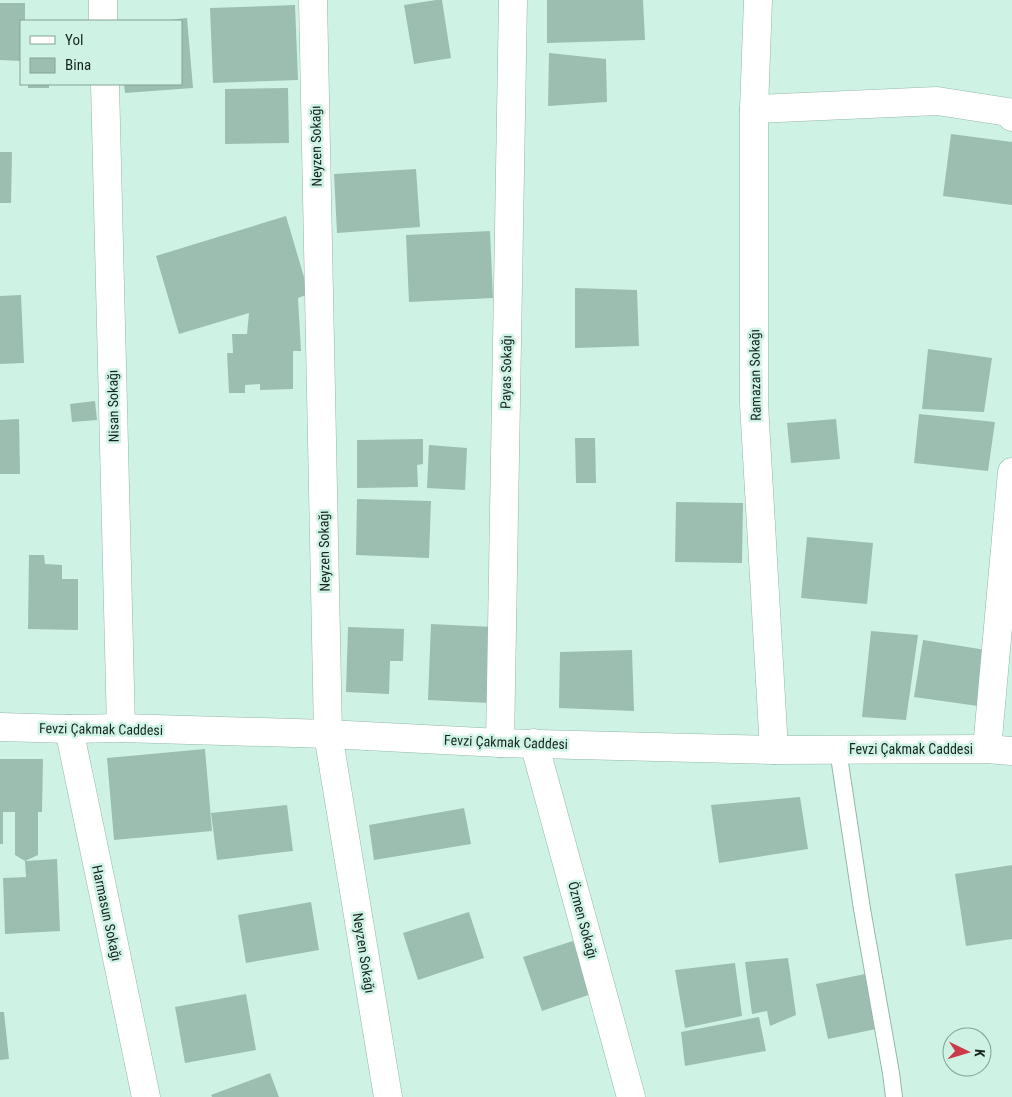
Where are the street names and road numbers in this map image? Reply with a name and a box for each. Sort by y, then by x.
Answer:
street label: Neyzen Sokağı [307,105,325,187]
street label: Ramazan Sokağı [746,329,764,421]
street label: Payas Sokağı [497,335,515,409]
street label: Nisan Sokağı [104,370,122,442]
street label: Neyzen Sokağı [315,510,333,592]
street label: Fevzi Çakmak Caddesi [39,720,163,738]
street label: Fevzi Çakmak Caddesi [444,732,568,752]
street label: Fevzi Çakmak Caddesi [849,741,973,757]
street label: Harmasun Sokağı [89,864,125,962]
street label: Özmen Sokağı [565,880,601,960]
street label: Neyzen Sokağı [350,912,378,994]

